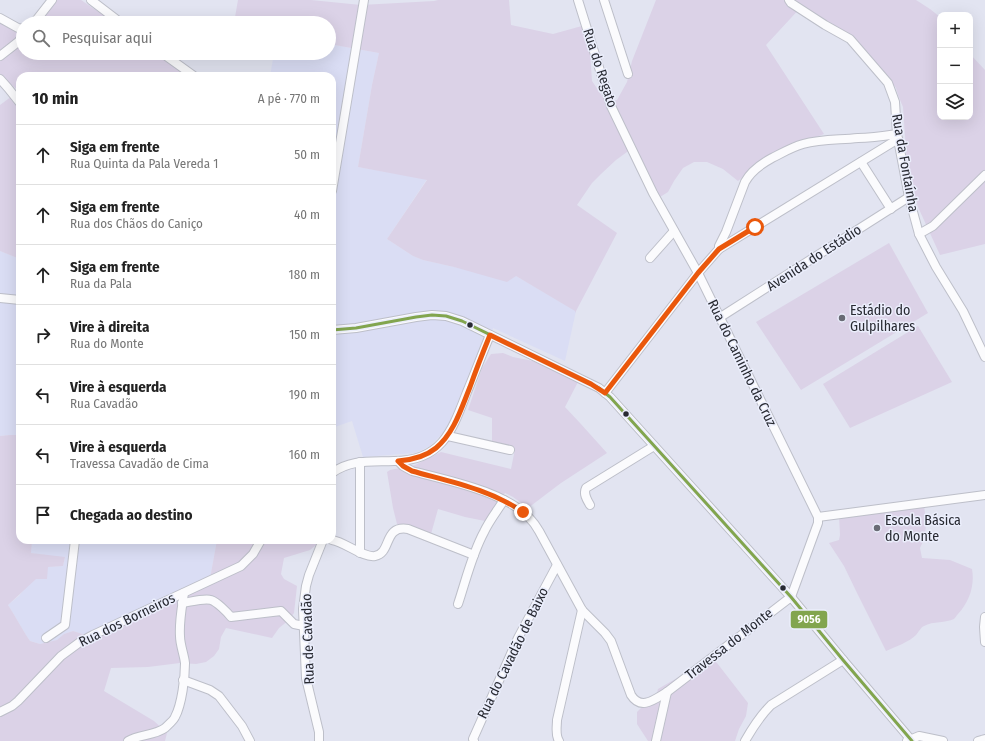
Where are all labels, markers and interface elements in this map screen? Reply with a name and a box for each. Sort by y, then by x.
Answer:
map controls [937,12,973,120]
button: + [937,12,973,48]
search box [16,16,336,60]
street label: Rua do Regato [579,26,621,110]
icon: search [30,27,52,49]
text: Pesquisar aqui [62,29,152,47]
button: − [937,48,973,84]
button: layers [937,84,973,120]
text: 10 min [32,88,78,109]
text: A pé · 770 m [258,91,320,106]
street label: Rua da Fontaínha [888,112,922,214]
text: Siga em frente [70,138,160,156]
icon: ahead [32,144,54,166]
text: 50 m [294,147,320,162]
text: Rua Quinta da Pala Vereda 1 [70,156,218,171]
text: Siga em frente [70,198,160,216]
icon: ahead [32,204,54,226]
text: 40 m [294,207,320,222]
text: Rua dos Chãos do Caniço [70,216,203,231]
route start [746,218,764,236]
street label: Avenida do Estádio [763,221,865,295]
text: Siga em frente [70,258,160,276]
icon: ahead [32,264,54,286]
text: 180 m [289,267,320,282]
text: Rua da Pala [70,276,132,291]
street label: Rua do Caminho da Cruz [704,297,780,430]
place label: Estádio do Gulpilhares [850,302,915,335]
marker: Estádio do Gulpilhares [837,313,847,323]
text: Vire à direita [70,318,149,336]
unlabelled marker [465,320,475,330]
icon: right [32,324,54,346]
text: 150 m [289,327,320,342]
text: Rua do Monte [70,336,144,351]
text: Vire à esquerda [70,378,167,396]
icon: left [32,384,54,406]
text: 190 m [289,387,320,402]
text: Rua Cavadão [70,396,138,411]
unlabelled marker [621,409,631,419]
text: Vire à esquerda [70,438,167,456]
icon: left [32,444,54,466]
text: 160 m [289,447,320,462]
text: Travessa Cavadão de Cima [70,456,209,471]
route end [514,503,532,521]
icon: arrive [32,504,54,526]
text: Chegada ao destino [70,506,192,524]
place label: Escola Básica do Monte [885,512,961,545]
marker: Escola Básica do Monte [872,523,882,533]
unlabelled marker [778,583,788,593]
street label: Rua do Cavadão de Baixo [474,585,552,721]
street label: Rua dos Borneiros [76,589,178,651]
street label: Rua de Cavadão [298,593,318,685]
street label: Travessa do Monte [682,605,776,683]
line badge: 9056 [790,610,828,629]
text: 9056 [798,613,821,626]

